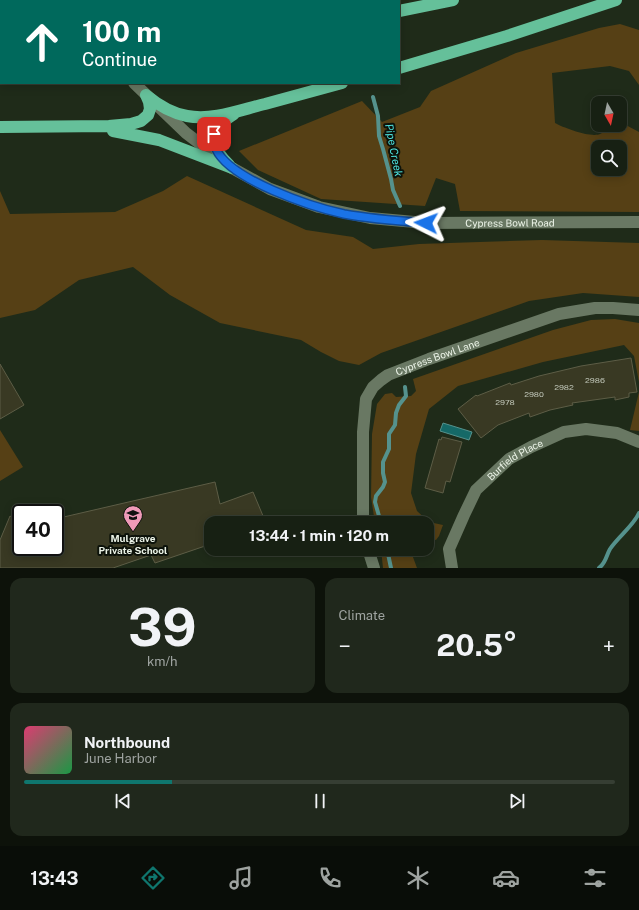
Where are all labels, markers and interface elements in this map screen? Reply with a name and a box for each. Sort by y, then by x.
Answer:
text: 100 m [82,15,161,48]
icon: ahead [16,16,68,68]
text: Continue [82,49,157,70]
north arrow [591,96,627,132]
map controls [591,96,627,176]
pin [197,117,231,151]
water label: Pipe Creek [383,122,405,178]
icon: arrive [203,123,225,145]
button: search [591,140,627,176]
position arrow [405,202,447,244]
street label: Cypress Bowl Road [465,216,555,229]
street label: Cypress Bowl Lane [394,336,481,377]
house number: 2986 [585,375,605,385]
house number: 2982 [554,382,574,392]
house number: 2980 [524,389,544,399]
house number: 2978 [495,397,515,407]
street label: Burfield Place [484,436,545,483]
speed limit sign: 40 [12,504,64,556]
school or university icon: Mulgrave Private School [122,504,144,532]
text: 13:44 · 1 min · 120 m [249,527,389,544]
place label: Mulgrave Private School [99,532,167,556]
text: 39 [128,597,197,658]
text: Climate [339,608,385,623]
text: 20.5° [436,627,517,663]
text: − [339,633,351,659]
text: + [603,633,615,659]
text: km/h [147,654,178,669]
text: Northbound [84,734,170,751]
text: June Harbor [84,751,157,766]
icon: previous [112,790,134,812]
icon: pause [309,790,331,812]
icon: next [506,790,528,812]
icon: directions [139,864,167,892]
icon: music [227,864,255,892]
icon: phone [316,864,344,892]
icon: climate [404,864,432,892]
icon: car [492,864,520,892]
icon: filters [581,864,609,892]
text: 13:43 [30,868,78,889]

